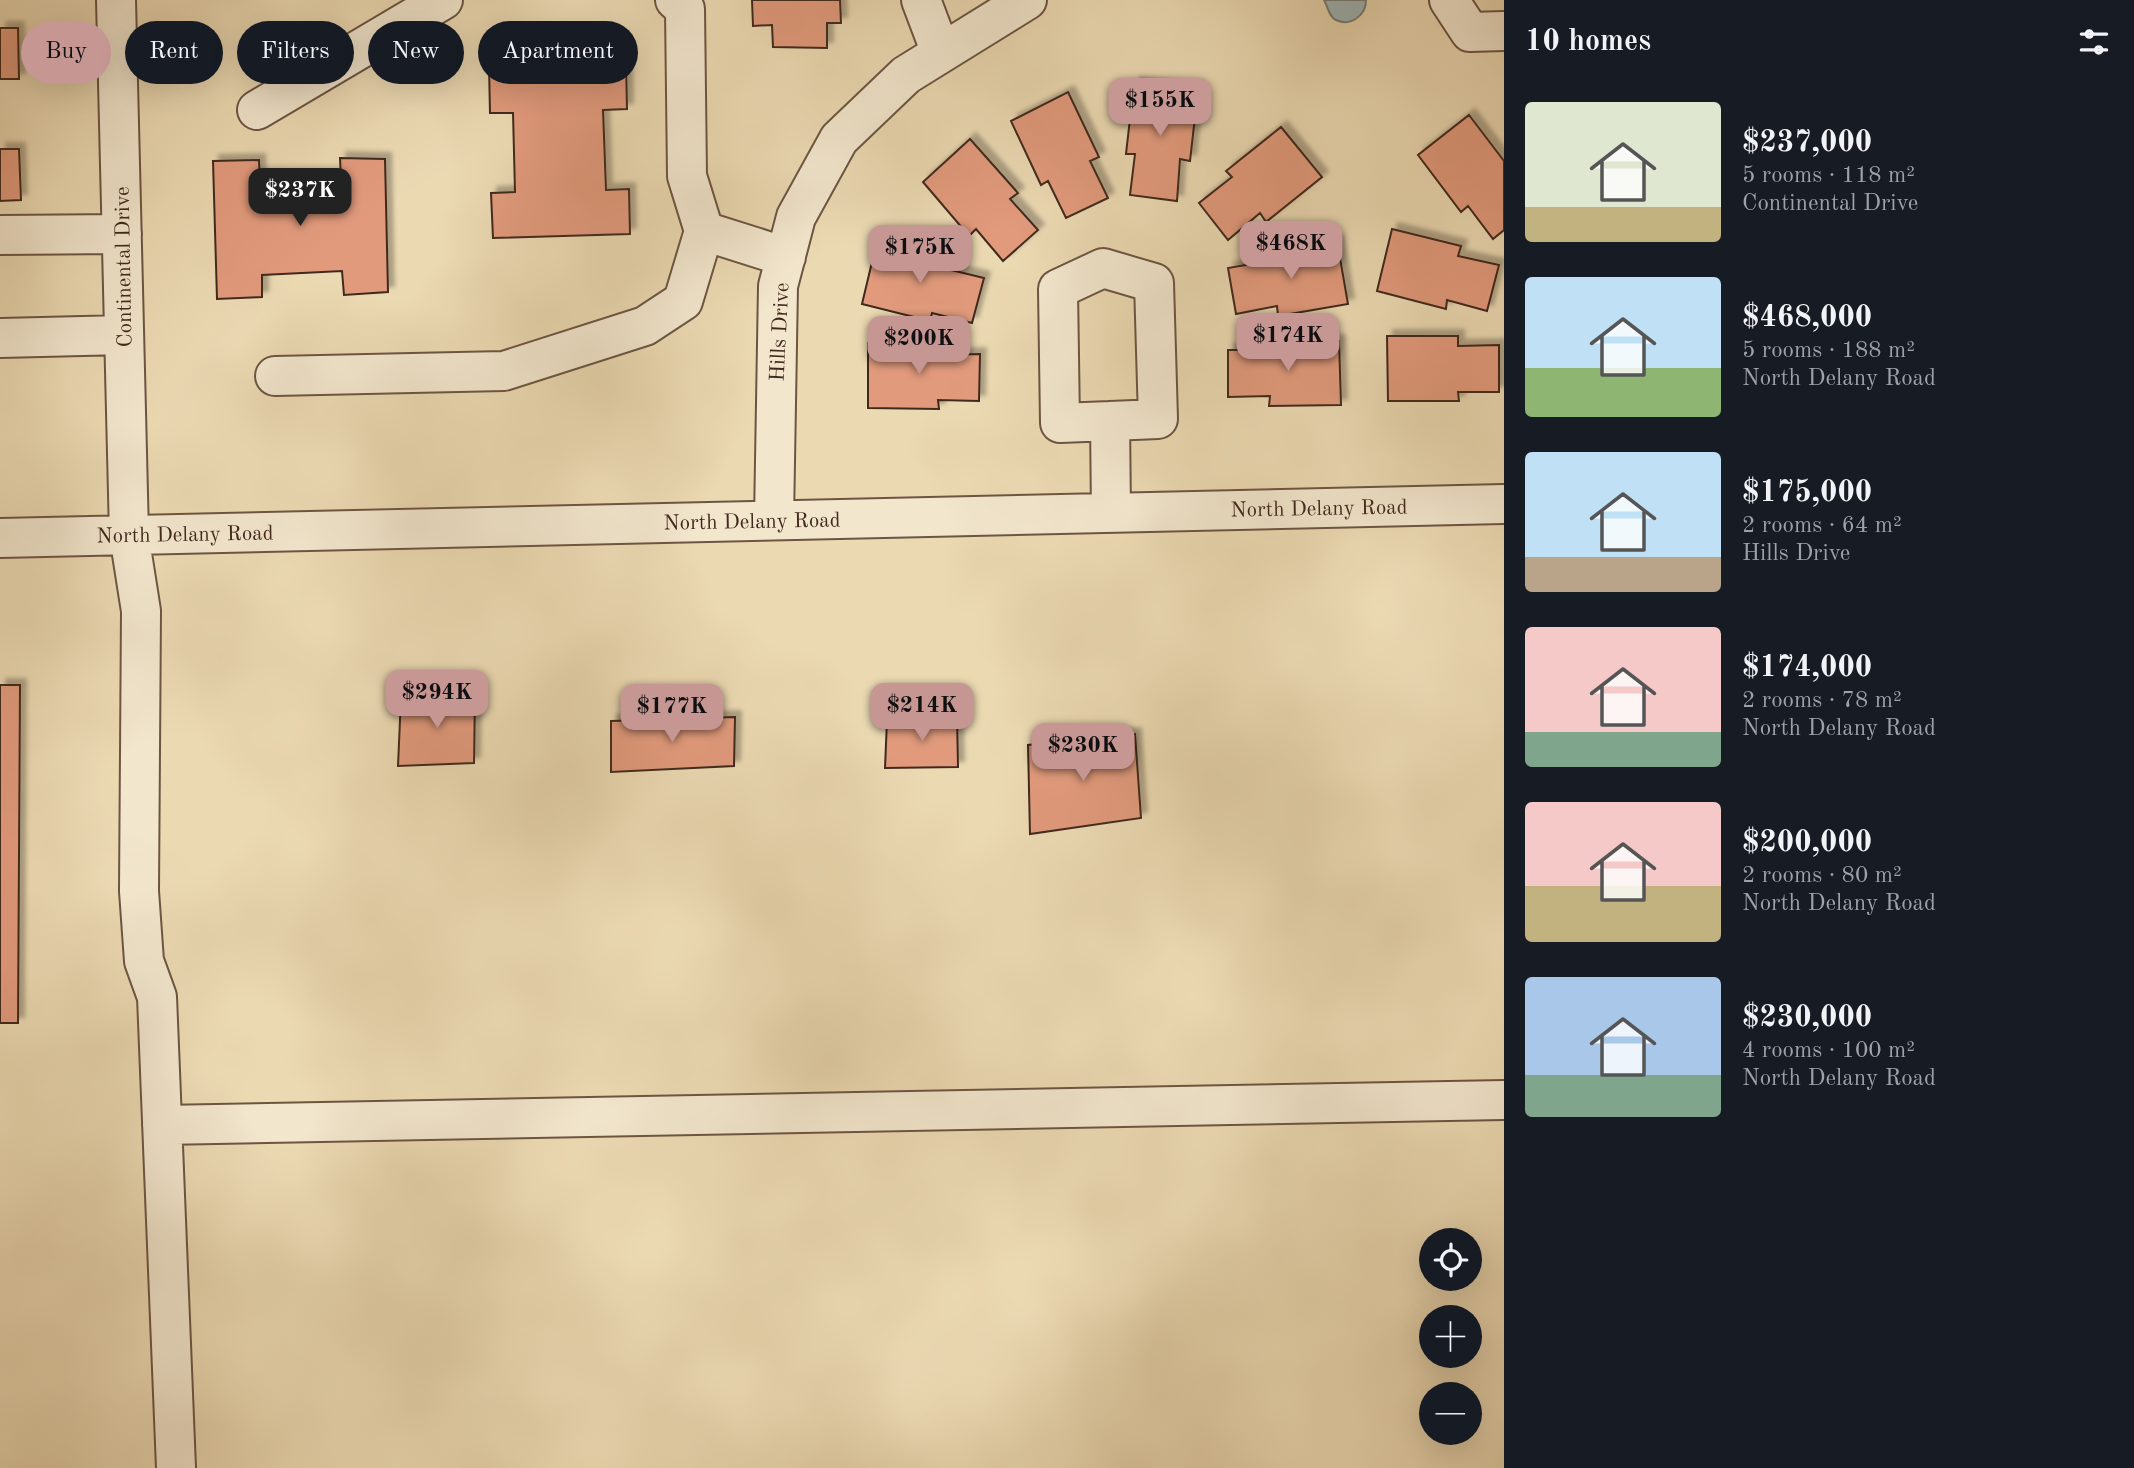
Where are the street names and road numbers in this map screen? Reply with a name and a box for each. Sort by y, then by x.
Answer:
street label: Continental Drive [113,186,136,348]
street label: Hills Drive [767,282,794,382]
street label: North Delany Road [1230,497,1408,522]
street label: North Delany Road [663,510,841,535]
street label: North Delany Road [96,523,274,548]

